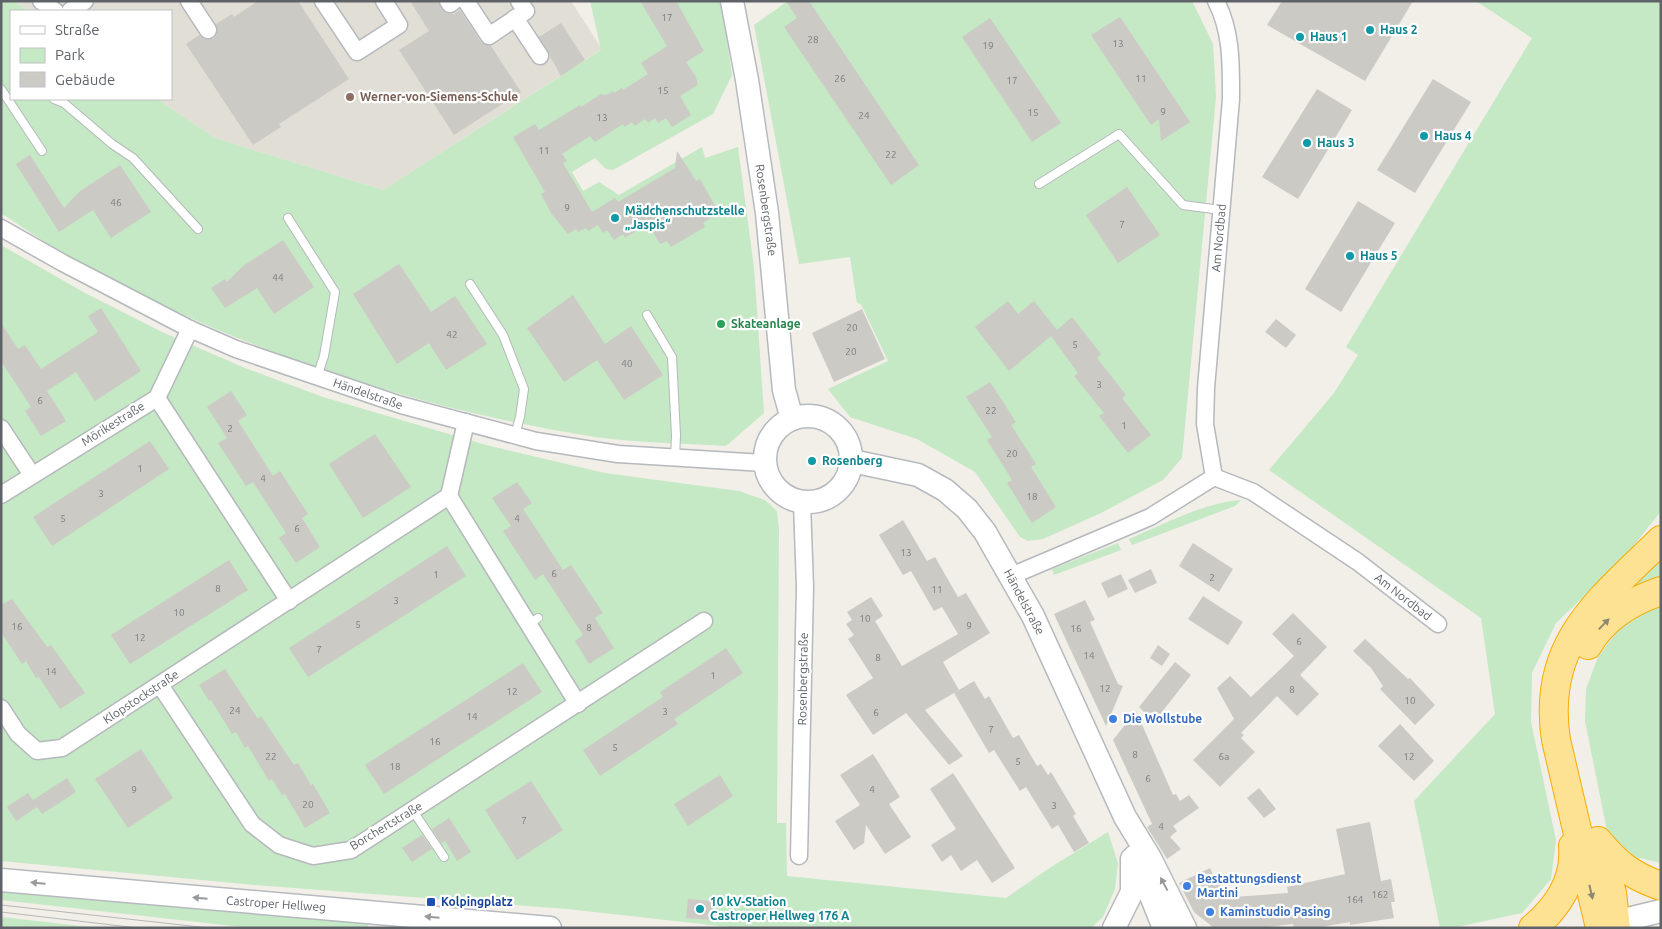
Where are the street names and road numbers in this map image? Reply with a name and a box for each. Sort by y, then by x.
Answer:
street label: Rosenbergstraße [754,163,779,257]
street label: Am Nordbad [1209,203,1228,273]
street label: Händelstraße [332,376,405,412]
street label: Mörikestraße [79,399,147,448]
street label: Händelstraße [1002,567,1047,637]
street label: Am Nordbad [1372,570,1434,623]
street label: Rosenbergstraße [795,633,810,725]
street label: Klopstockstraße [100,667,181,726]
street label: Borchertstraße [347,799,424,852]
street label: Castroper Hellweg [226,894,326,913]

